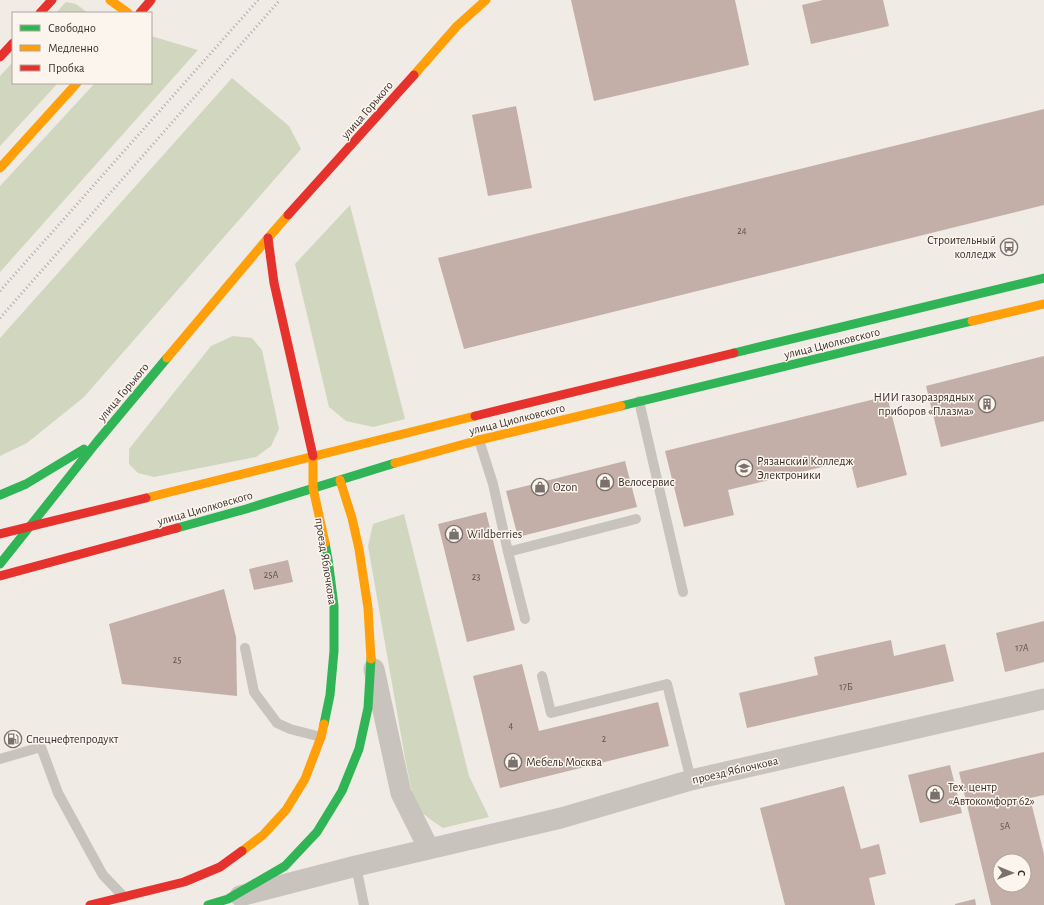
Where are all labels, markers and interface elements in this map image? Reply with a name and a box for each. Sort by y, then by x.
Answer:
legend [12,12,152,84]
text: Свободно [48,22,96,34]
text: Медленно [48,42,99,54]
text: Пробка [48,62,85,74]
street label: улица Горького [338,79,396,143]
house number: 24 [737,226,747,236]
place label: Строительный колледж [927,234,996,260]
bus stop icon: Строительный колледж [999,237,1019,257]
street label: улица Циолковского [782,325,882,362]
street label: улица Горького [95,360,152,425]
place label: НИИ газоразрядных приборов «Плазма» [874,391,975,417]
building icon: НИИ газоразрядных приборов «Плазма» [977,394,997,414]
street label: улица Циолковского [467,401,567,438]
place label: Рязанский Колледж Электроники [757,455,853,481]
school or university icon: Рязанский Колледж Электроники [734,458,754,478]
shop icon: Велосервис [595,472,615,492]
place label: Велосервис [618,476,675,488]
shop icon: Ozon [530,477,550,497]
place label: Ozon [553,481,577,493]
street label: улица Циолковского [155,489,254,529]
street label: проезд Яблочкова [313,517,339,606]
shop icon: Wildberries [444,524,464,544]
place label: Wildberries [467,528,522,540]
house number: 25А [264,570,278,580]
house number: 23 [472,572,480,582]
house number: 17А [1015,643,1029,653]
house number: 25 [173,655,181,665]
house number: 17Б [839,682,853,692]
house number: 4 [509,721,514,731]
fuel station icon: Спецнефтепродукт [3,729,23,749]
place label: Спецнефтепродукт [26,733,119,746]
house number: 2 [602,734,607,744]
shop icon: Мебель Москва [503,752,523,772]
street label: проезд Яблочкова [691,754,780,786]
place label: Мебель Москва [526,756,602,768]
place label: Тех. центр «Автокомфорт 62» [948,781,1035,807]
shop icon: Тех. центр «Автокомфорт 62» [925,784,945,804]
house number: 5А [1000,821,1010,831]
north arrow [992,853,1032,893]
text: С [1016,870,1027,876]

